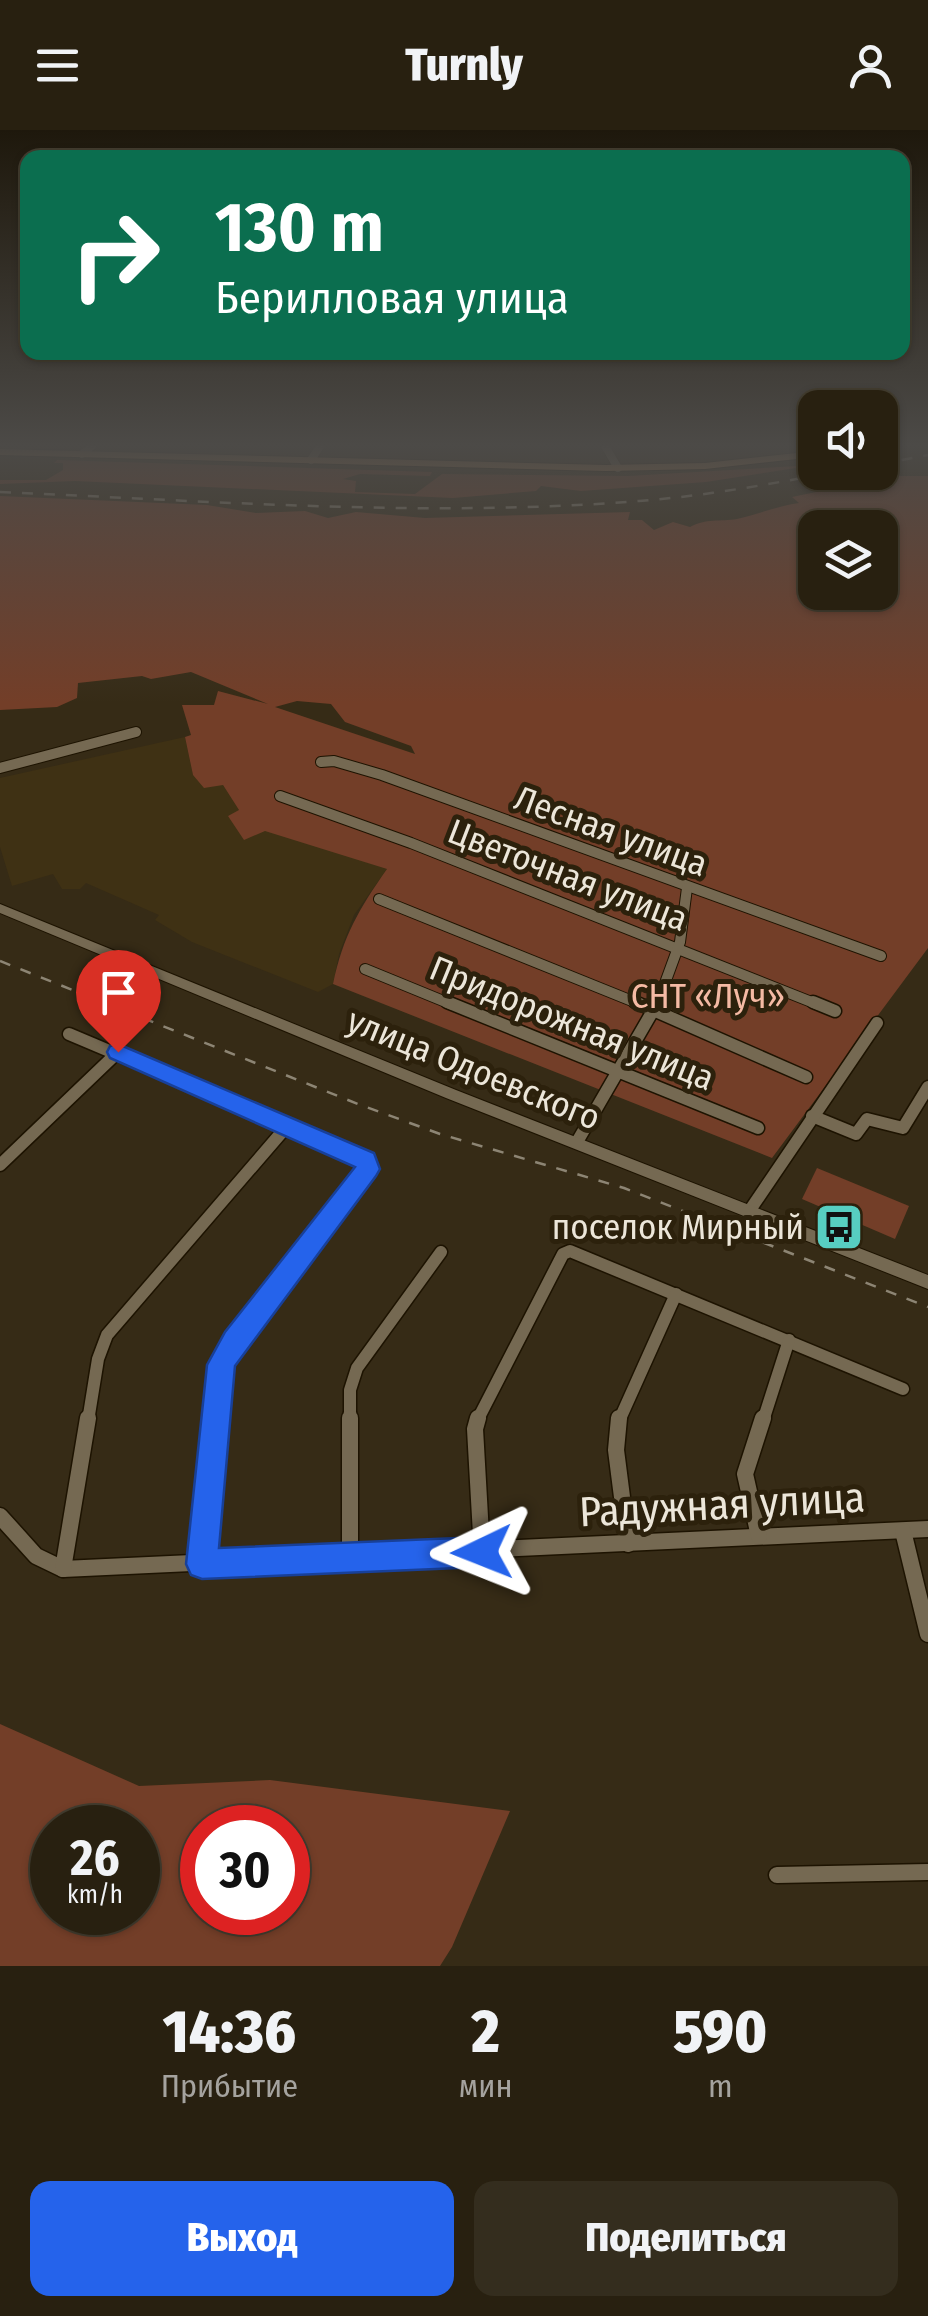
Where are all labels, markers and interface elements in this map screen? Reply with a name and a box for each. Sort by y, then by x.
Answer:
icon: menu [30,38,85,93]
text: Turnly [405,38,523,92]
icon: person [843,38,898,93]
text: 130 m [215,186,384,270]
icon: right [50,190,180,320]
text: Берилловая улица [215,271,569,325]
map controls [798,390,898,610]
button: sound [798,390,898,490]
button: layers [798,510,898,610]
street label: Лесная улица [509,777,713,885]
street label: Цветочная улица [442,810,694,940]
street label: Придорожная улица [424,947,720,1099]
pin [76,950,161,1053]
icon: arrive [91,965,146,1020]
park label: СНТ «Луч» [631,975,785,1017]
street label: улица Одоевского [341,999,607,1139]
bus stop icon: поселок Мирный [813,1201,865,1253]
place label: поселок Мирный [552,1206,804,1248]
street label: Радужная улица [578,1473,866,1537]
position arrow [430,1500,534,1604]
speed limit sign: 30 [180,1805,310,1935]
text: 26 [70,1828,120,1888]
text: km/h [67,1880,123,1910]
text: 14:36 [163,1996,296,2068]
text: 2 [472,1996,500,2068]
text: 590 [673,1996,767,2068]
text: Прибытие [161,2067,298,2105]
text: мин [459,2067,513,2105]
text: m [708,2067,733,2105]
button: Выход [30,2181,454,2296]
button: Поделиться [474,2181,898,2296]

